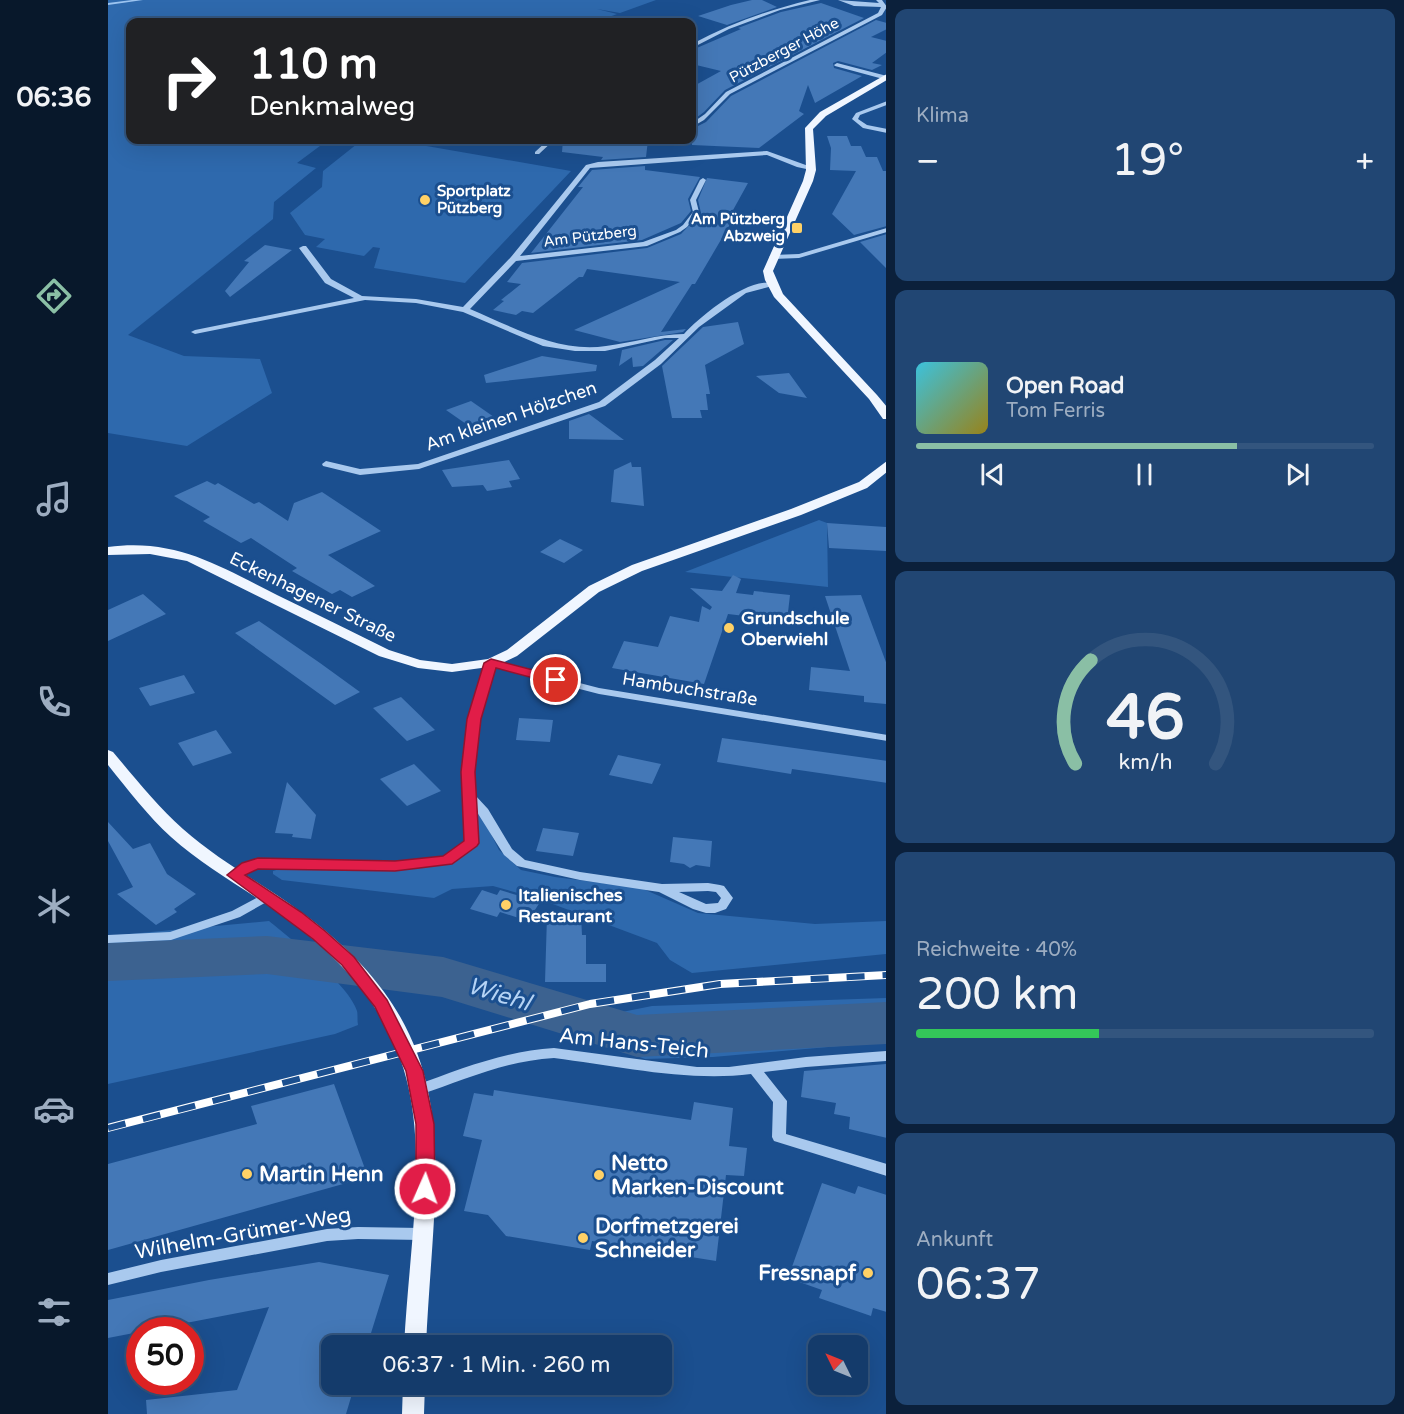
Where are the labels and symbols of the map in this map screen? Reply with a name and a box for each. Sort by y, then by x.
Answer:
street label: Pützberger Höhe [726,14,842,86]
place label: Sportplatz Pützberg [437,182,511,218]
marker: Sportplatz Pützberg [418,193,432,207]
place label: Am Pützberg Abzweig [691,210,785,246]
street label: Am Pützberg [542,221,638,251]
marker: Am Pützberg Abzweig [790,221,804,235]
street label: Am kleinen Hölzchen [422,376,600,456]
street label: Eckenhagener Straße [226,547,400,647]
place label: Grundschule Oberwiehl [741,607,850,650]
marker: Grundschule Oberwiehl [722,621,736,635]
pin [530,654,581,705]
street label: Hambuchstraße [621,667,759,711]
place label: Italienisches Restaurant [518,884,623,927]
marker: Italienisches Restaurant [499,898,513,912]
water label: Wiehl [464,971,537,1019]
street label: Am Hans-Teich [558,1023,710,1064]
place label: Netto Marken-Discount [611,1151,784,1200]
position arrow [393,1157,457,1221]
place label: Martin Henn [259,1162,384,1187]
marker: Martin Henn [240,1167,254,1181]
marker: Netto Marken-Discount [592,1168,606,1182]
street label: Wilhelm-Grümer-Weg [133,1202,353,1265]
place label: Dorfmetzgerei Schneider [595,1214,739,1263]
marker: Dorfmetzgerei Schneider [576,1231,590,1245]
place label: Fressnapf [758,1261,857,1286]
marker: Fressnapf [861,1266,875,1280]
speed limit sign: 50 [126,1317,204,1395]
north arrow [808,1335,868,1395]

